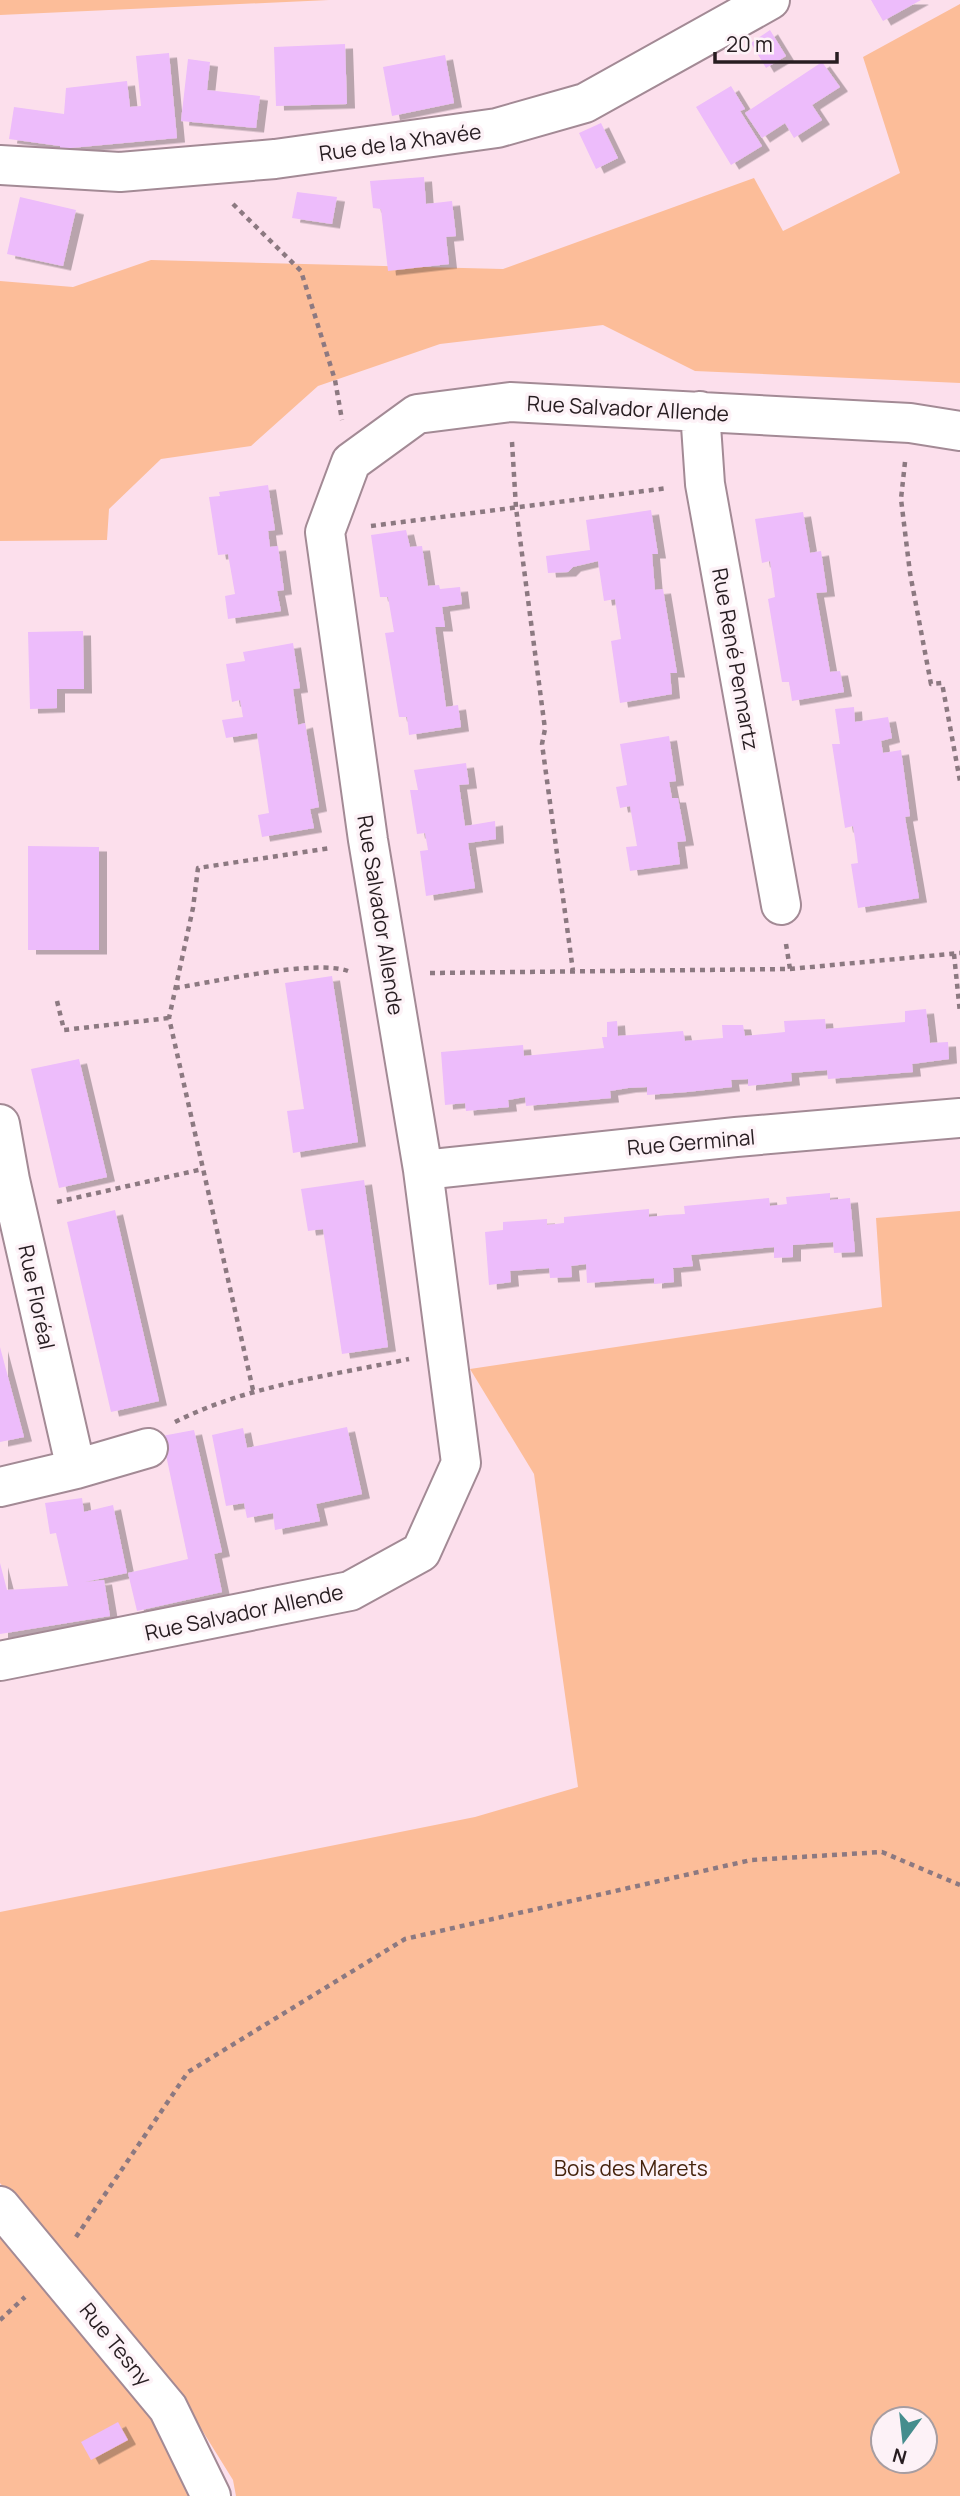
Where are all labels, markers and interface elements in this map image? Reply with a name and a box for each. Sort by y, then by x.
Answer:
scale bar [715,21,838,65]
text: 20 m [726,30,773,58]
street label: Rue de la Xhavée [317,117,483,167]
street label: Rue Salvador Allende [526,389,730,427]
street label: Rue René Pennartz [706,566,766,752]
street label: Rue Salvador Allende [351,813,411,1017]
street label: Rue Germinal [626,1122,756,1162]
street label: Rue Floréal [12,1242,62,1352]
street label: Rue Salvador Allende [142,1577,346,1647]
park label: Bois des Marets [554,2154,708,2182]
street label: Rue Tesny [74,2297,158,2391]
north arrow [869,2405,939,2475]
text: N [890,2442,910,2471]

